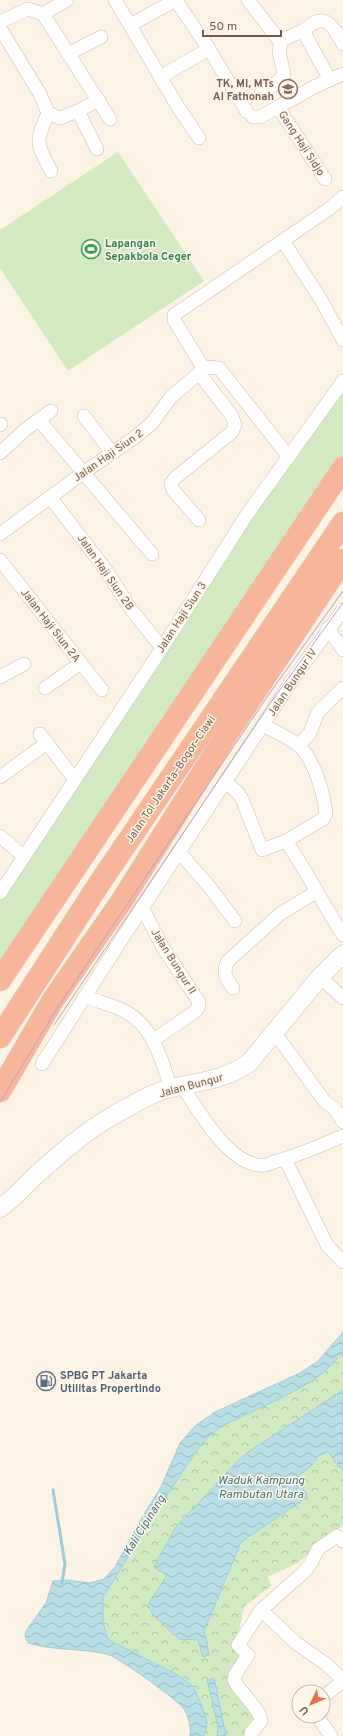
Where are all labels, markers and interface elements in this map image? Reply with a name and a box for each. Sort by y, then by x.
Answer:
scale bar [203,12,281,38]
text: 50 m [209,19,237,35]
place label: TK, MI, MTs Al Fathonah [213,77,274,104]
school or university icon: TK, MI, MTs Al Fathonah [277,78,299,100]
street label: Gang Haji Sidjo [275,108,327,179]
place label: Lapangan Sepakbola Ceger [105,237,192,264]
sports icon: Lapangan Sepakbola Ceger [80,238,102,260]
street label: Jalan Haji Siun 2 [71,427,146,485]
street label: Jalan Haji Siun 2B [74,532,137,613]
street label: Jalan Haji Siun 3 [154,579,210,656]
street label: Jalan Haji Siun 2A [17,586,83,665]
street label: Jalan Bungur IV [265,646,321,719]
street label: Jalan Tol Jakarta–Bogor–Ciawi [123,713,219,846]
street label: Jalan Bungur II [147,926,199,997]
street label: Jalan Bungur [158,1070,226,1101]
place label: SPBG PT Jakarta Utilitas Propertindo [60,1369,161,1396]
fuel station icon: SPBG PT Jakarta Utilitas Propertindo [35,1370,57,1392]
water label: Waduk Kampung Rambutan Utara [217,1473,305,1503]
water label: Kali Cipinang [120,1492,170,1559]
north arrow [291,1684,331,1724]
text: U [297,1703,312,1718]

